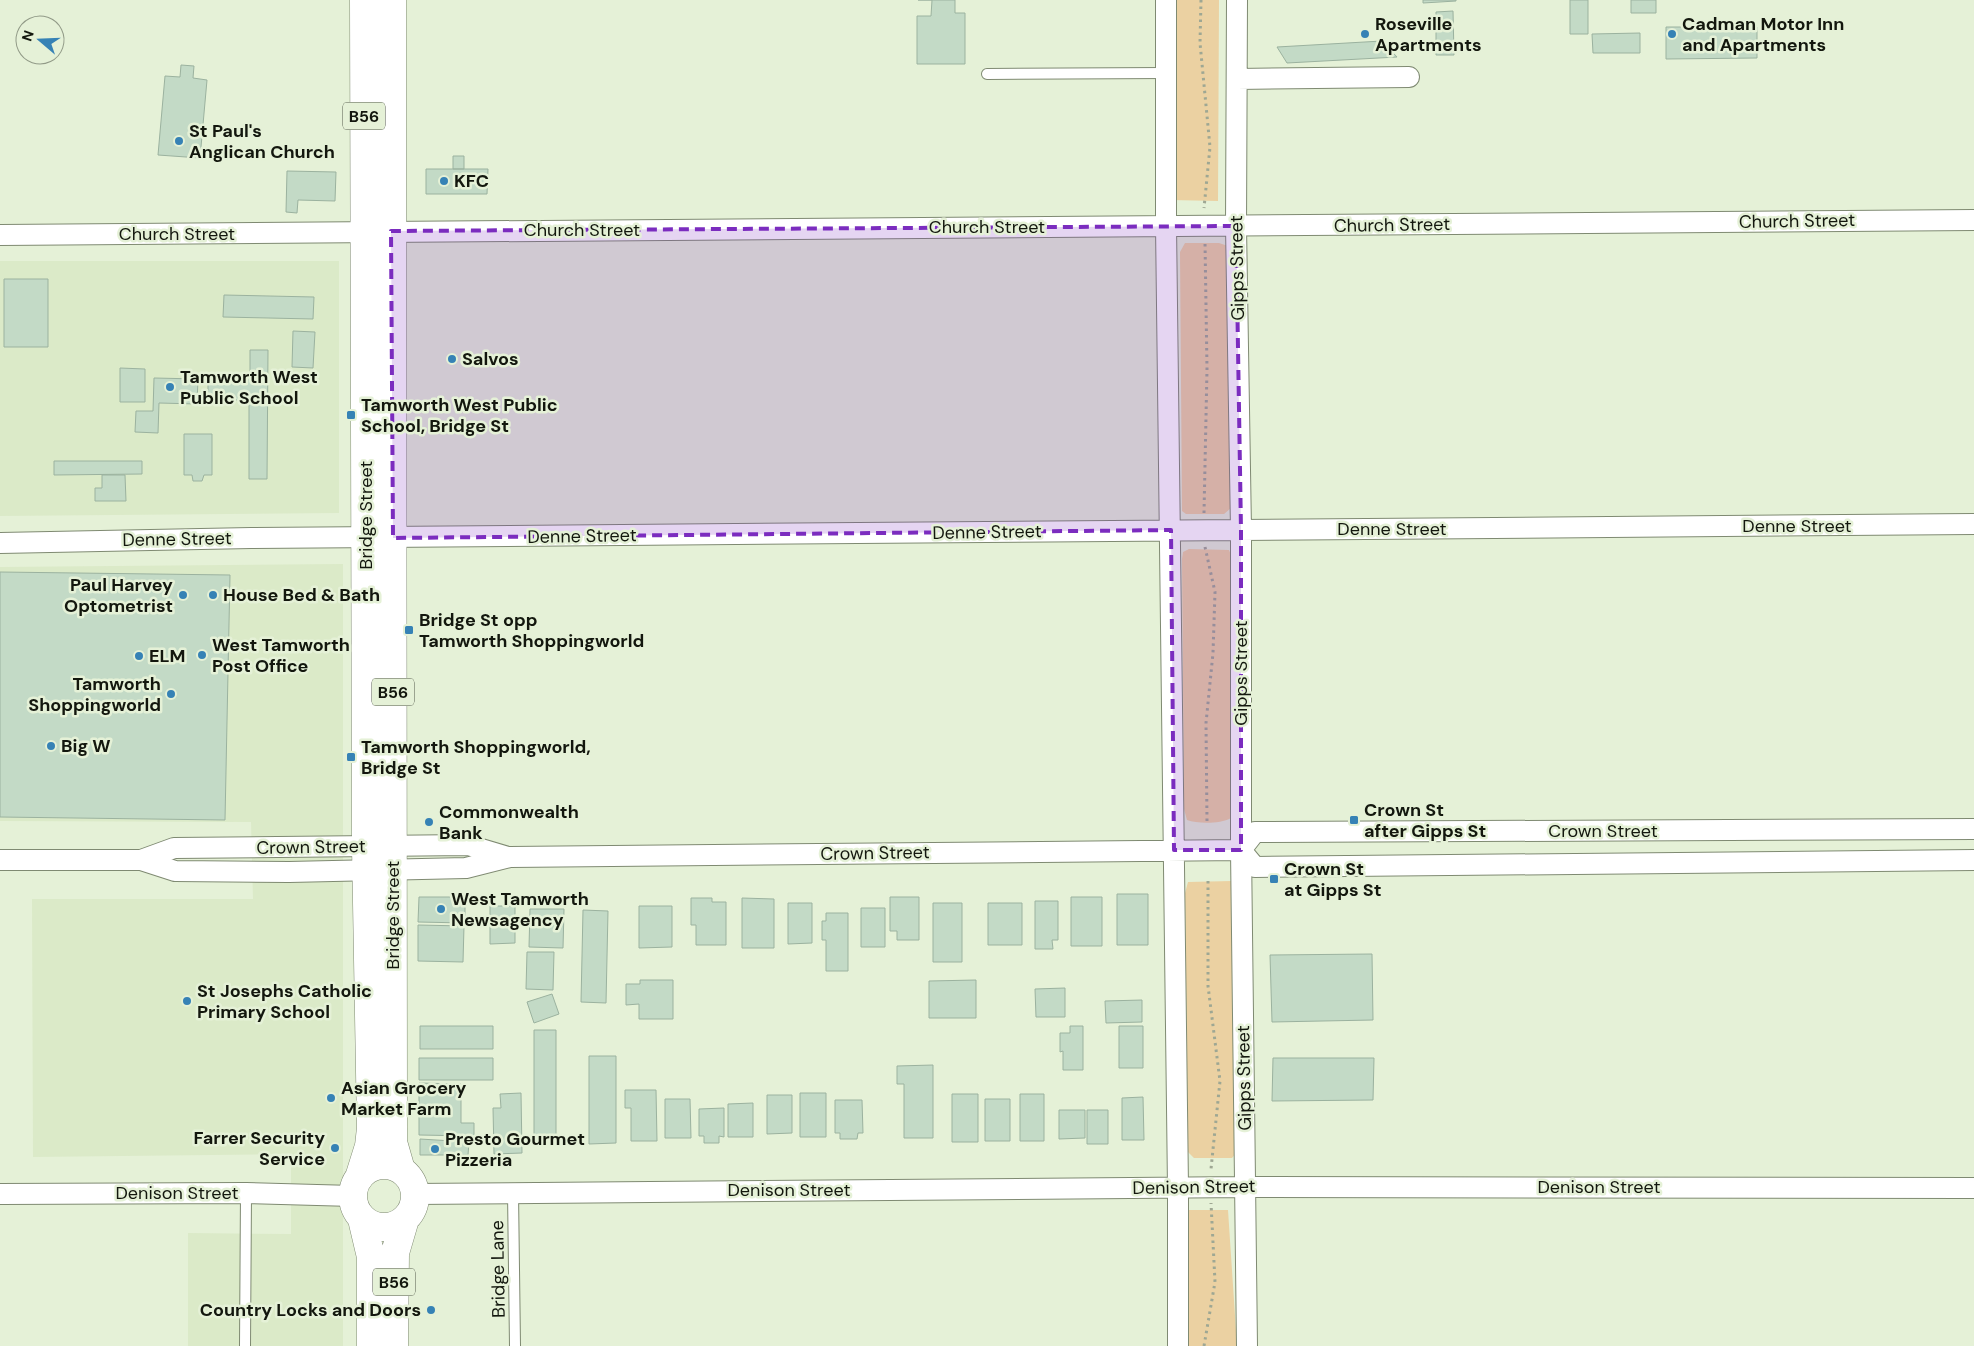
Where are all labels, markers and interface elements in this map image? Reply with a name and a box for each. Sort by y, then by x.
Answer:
place label: Roseville Apartments [1375,12,1482,57]
place label: Cadman Motor Inn and Apartments [1682,12,1844,57]
north arrow [15,15,65,65]
text: N [18,28,38,44]
marker: Roseville Apartments [1359,28,1371,40]
marker: Cadman Motor Inn and Apartments [1666,28,1678,40]
road number: B56 [343,102,385,130]
place label: St Paul's Anglican Church [189,119,335,164]
marker: St Paul's Anglican Church [173,135,185,147]
place label: KFC [454,169,489,193]
marker: KFC [438,175,450,187]
street label: Church Street [1739,208,1855,234]
street label: Church Street [1334,212,1450,238]
street label: Church Street [929,215,1045,239]
street label: Gipps Street [1224,215,1250,321]
street label: Church Street [524,218,640,242]
street label: Church Street [119,222,235,246]
place label: Salvos [462,347,519,371]
marker: Salvos [446,353,458,365]
place label: Tamworth West Public School [180,365,318,410]
marker: Tamworth West Public School [164,381,176,393]
place label: Tamworth West Public School, Bridge St [361,393,558,438]
marker: Tamworth West Public School, Bridge St [345,409,357,421]
street label: Bridge Street [354,461,378,569]
street label: Denne Street [1742,514,1852,538]
street label: Denne Street [1337,517,1447,541]
street label: Denne Street [932,519,1042,545]
street label: Denne Street [527,523,637,549]
street label: Denne Street [122,526,232,552]
place label: Paul Harvey Optometrist [64,573,173,618]
place label: House Bed & Bath [223,583,380,607]
marker: Paul Harvey Optometrist [177,589,189,601]
marker: House Bed & Bath [207,589,219,601]
place label: Bridge St opp Tamworth Shoppingworld [419,608,644,653]
street label: Gipps Street [1229,620,1253,726]
marker: Bridge St opp Tamworth Shoppingworld [403,624,415,636]
place label: West Tamworth Post Office [212,633,350,678]
place label: ELM [149,644,186,668]
marker: West Tamworth Post Office [196,649,208,661]
marker: ELM [133,650,145,662]
place label: Tamworth Shoppingworld [28,672,161,717]
road number: B56 [372,679,414,706]
marker: Tamworth Shoppingworld [165,688,177,700]
place label: Big W [61,734,111,758]
place label: Tamworth Shoppingworld, Bridge St [361,735,591,780]
marker: Big W [45,740,57,752]
marker: Tamworth Shoppingworld, Bridge St [345,751,357,763]
place label: Crown St after Gipps St [1364,798,1486,843]
place label: Commonwealth Bank [439,800,579,845]
marker: Crown St after Gipps St [1348,814,1360,826]
marker: Commonwealth Bank [423,816,435,828]
street label: Crown Street [1548,819,1658,843]
street label: Crown Street [256,834,366,860]
street label: Crown Street [820,840,930,866]
place label: Crown St at Gipps St [1284,857,1381,902]
street label: Bridge Street [381,861,405,969]
marker: Crown St at Gipps St [1268,873,1280,885]
place label: West Tamworth Newsagency [451,887,589,932]
marker: West Tamworth Newsagency [435,903,447,915]
place label: St Josephs Catholic Primary School [197,979,372,1024]
marker: St Josephs Catholic Primary School [181,995,193,1007]
street label: Gipps Street [1231,1025,1257,1131]
place label: Asian Grocery Market Farm [341,1076,466,1121]
marker: Asian Grocery Market Farm [325,1092,337,1104]
place label: Farrer Security Service [194,1126,325,1171]
place label: Presto Gourmet Pizzeria [445,1127,585,1172]
marker: Farrer Security Service [329,1142,341,1154]
marker: Presto Gourmet Pizzeria [429,1143,441,1155]
street label: Denison Street [1132,1174,1256,1200]
street label: Denison Street [1537,1175,1661,1199]
street label: Denison Street [727,1178,851,1202]
street label: Denison Street [115,1181,239,1205]
street label: Bridge Lane [485,1220,511,1318]
road number: B56 [373,1268,415,1295]
place label: Country Locks and Doors [200,1298,421,1322]
marker: Country Locks and Doors [425,1304,437,1316]

